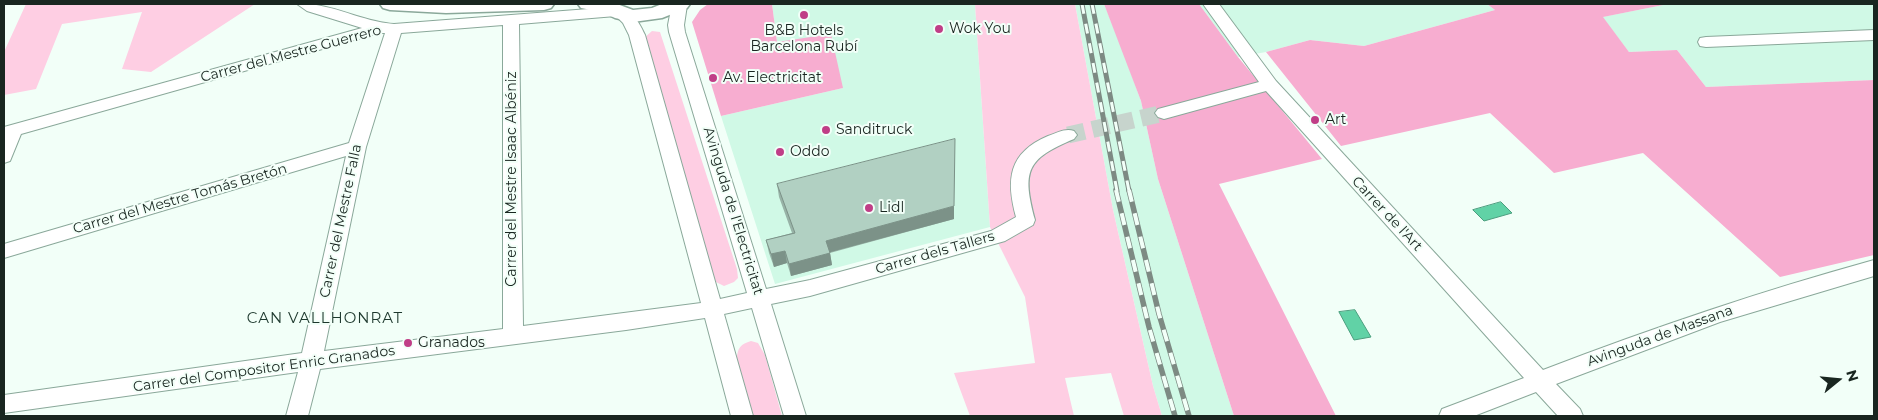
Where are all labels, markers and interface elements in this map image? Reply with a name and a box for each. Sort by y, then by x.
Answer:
marker: B&B Hotels Barcelona Rubí [798,9,810,21]
place label: Wok You [949,21,1011,37]
street label: Carrer del Mestre Guerrero [199,22,383,86]
place label: B&B Hotels Barcelona Rubí [750,23,858,56]
marker: Wok You [933,23,945,35]
place label: Av. Electricitat [723,70,822,86]
street label: Carrer del Mestre Isaac Albéniz [504,71,520,287]
marker: Av. Electricitat [707,72,719,84]
place label: Art [1325,112,1347,128]
marker: Art [1309,114,1321,126]
place label: Sanditruck [836,122,912,138]
marker: Sanditruck [820,124,832,136]
street label: Avinguda de l'Electricitat [699,125,767,297]
street label: Carrer del Mestre Falla [316,143,366,299]
place label: Oddo [790,144,830,160]
marker: Oddo [774,146,786,158]
street label: Carrer del Mestre Tomás Bretón [71,160,289,238]
street label: Carrer de l'Art [1348,173,1426,255]
place label: Lidl [879,200,904,216]
marker: Lidl [863,202,875,214]
street label: Carrer dels Tallers [873,228,997,278]
street label: Avinguda de Massana [1585,302,1735,370]
district label: CAN VALLHONRAT [245,310,405,328]
place label: Granados [418,335,485,351]
marker: Granados [402,337,414,349]
street label: Carrer del Compositor Enric Granados [132,342,396,396]
north arrow [1813,355,1863,405]
text: N [1842,368,1863,384]

